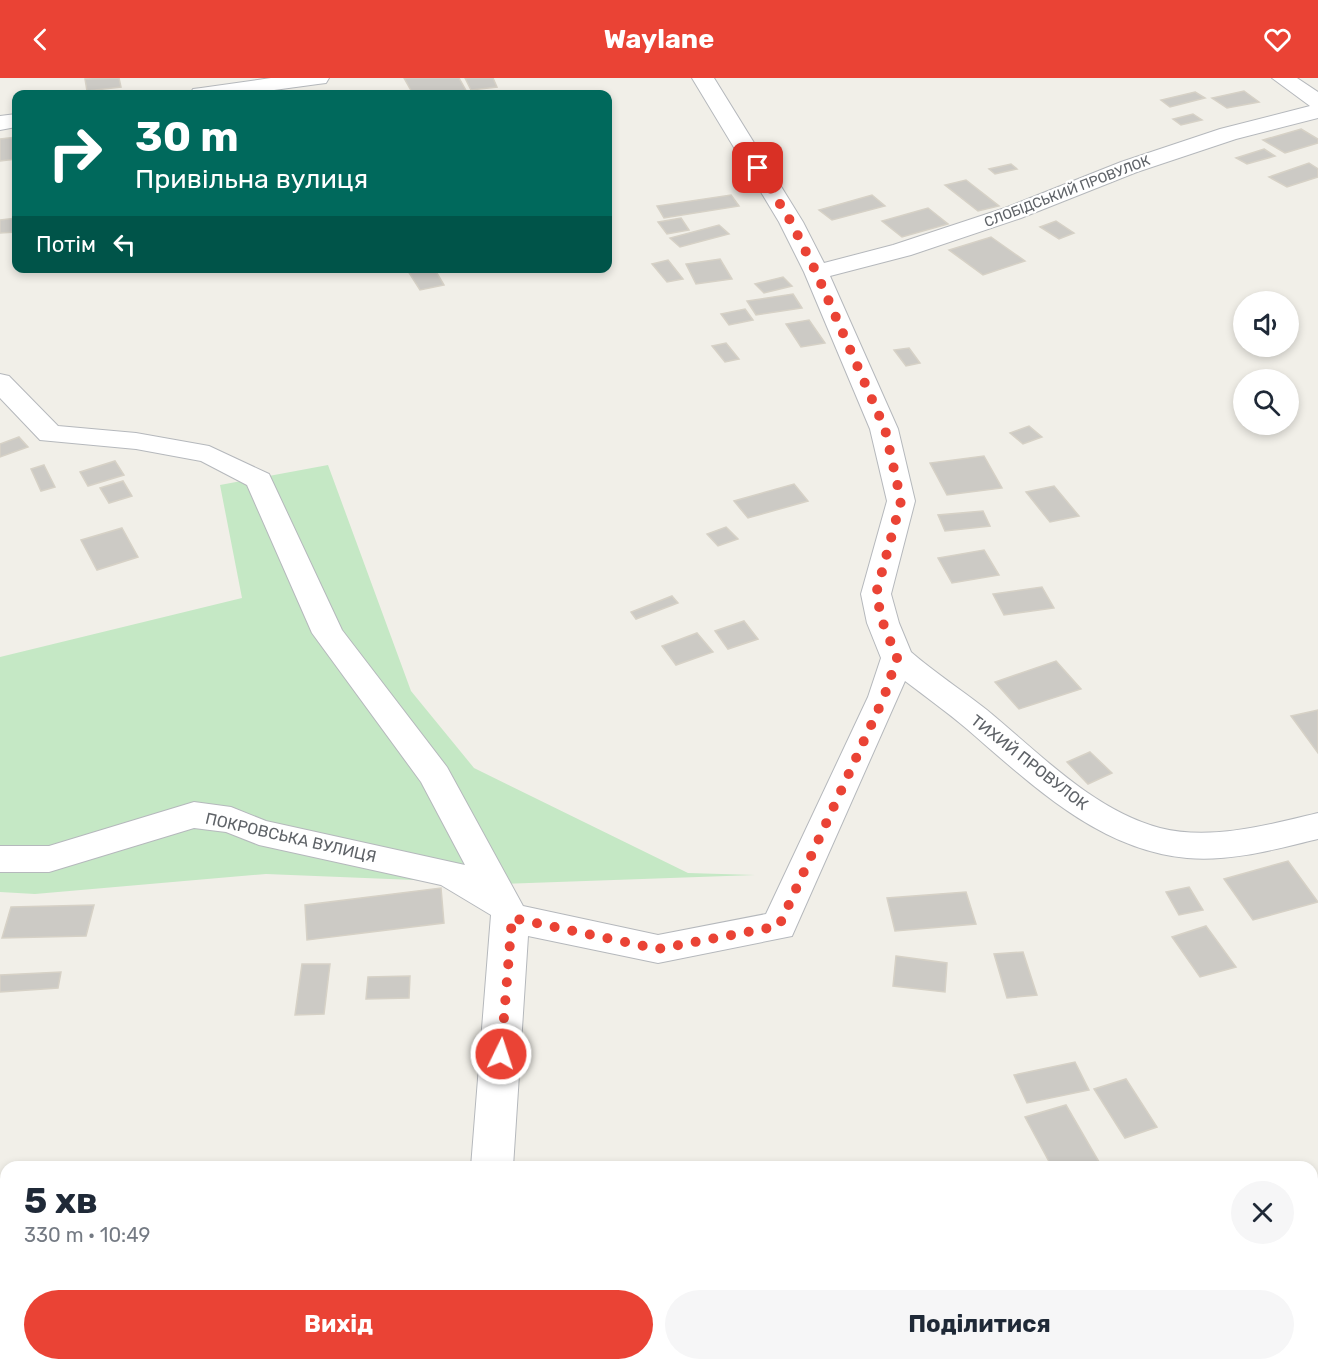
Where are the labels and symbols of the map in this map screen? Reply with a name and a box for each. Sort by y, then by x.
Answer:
pin [732,142,783,193]
street label: СЛОБІДСЬКИЙ ПРОВУЛОК [982,151,1153,231]
street label: ТИХИЙ ПРОВУЛОК [967,711,1092,814]
street label: ПОКРОВСЬКА ВУЛИЦЯ [204,809,378,866]
position arrow [469,1022,533,1086]

